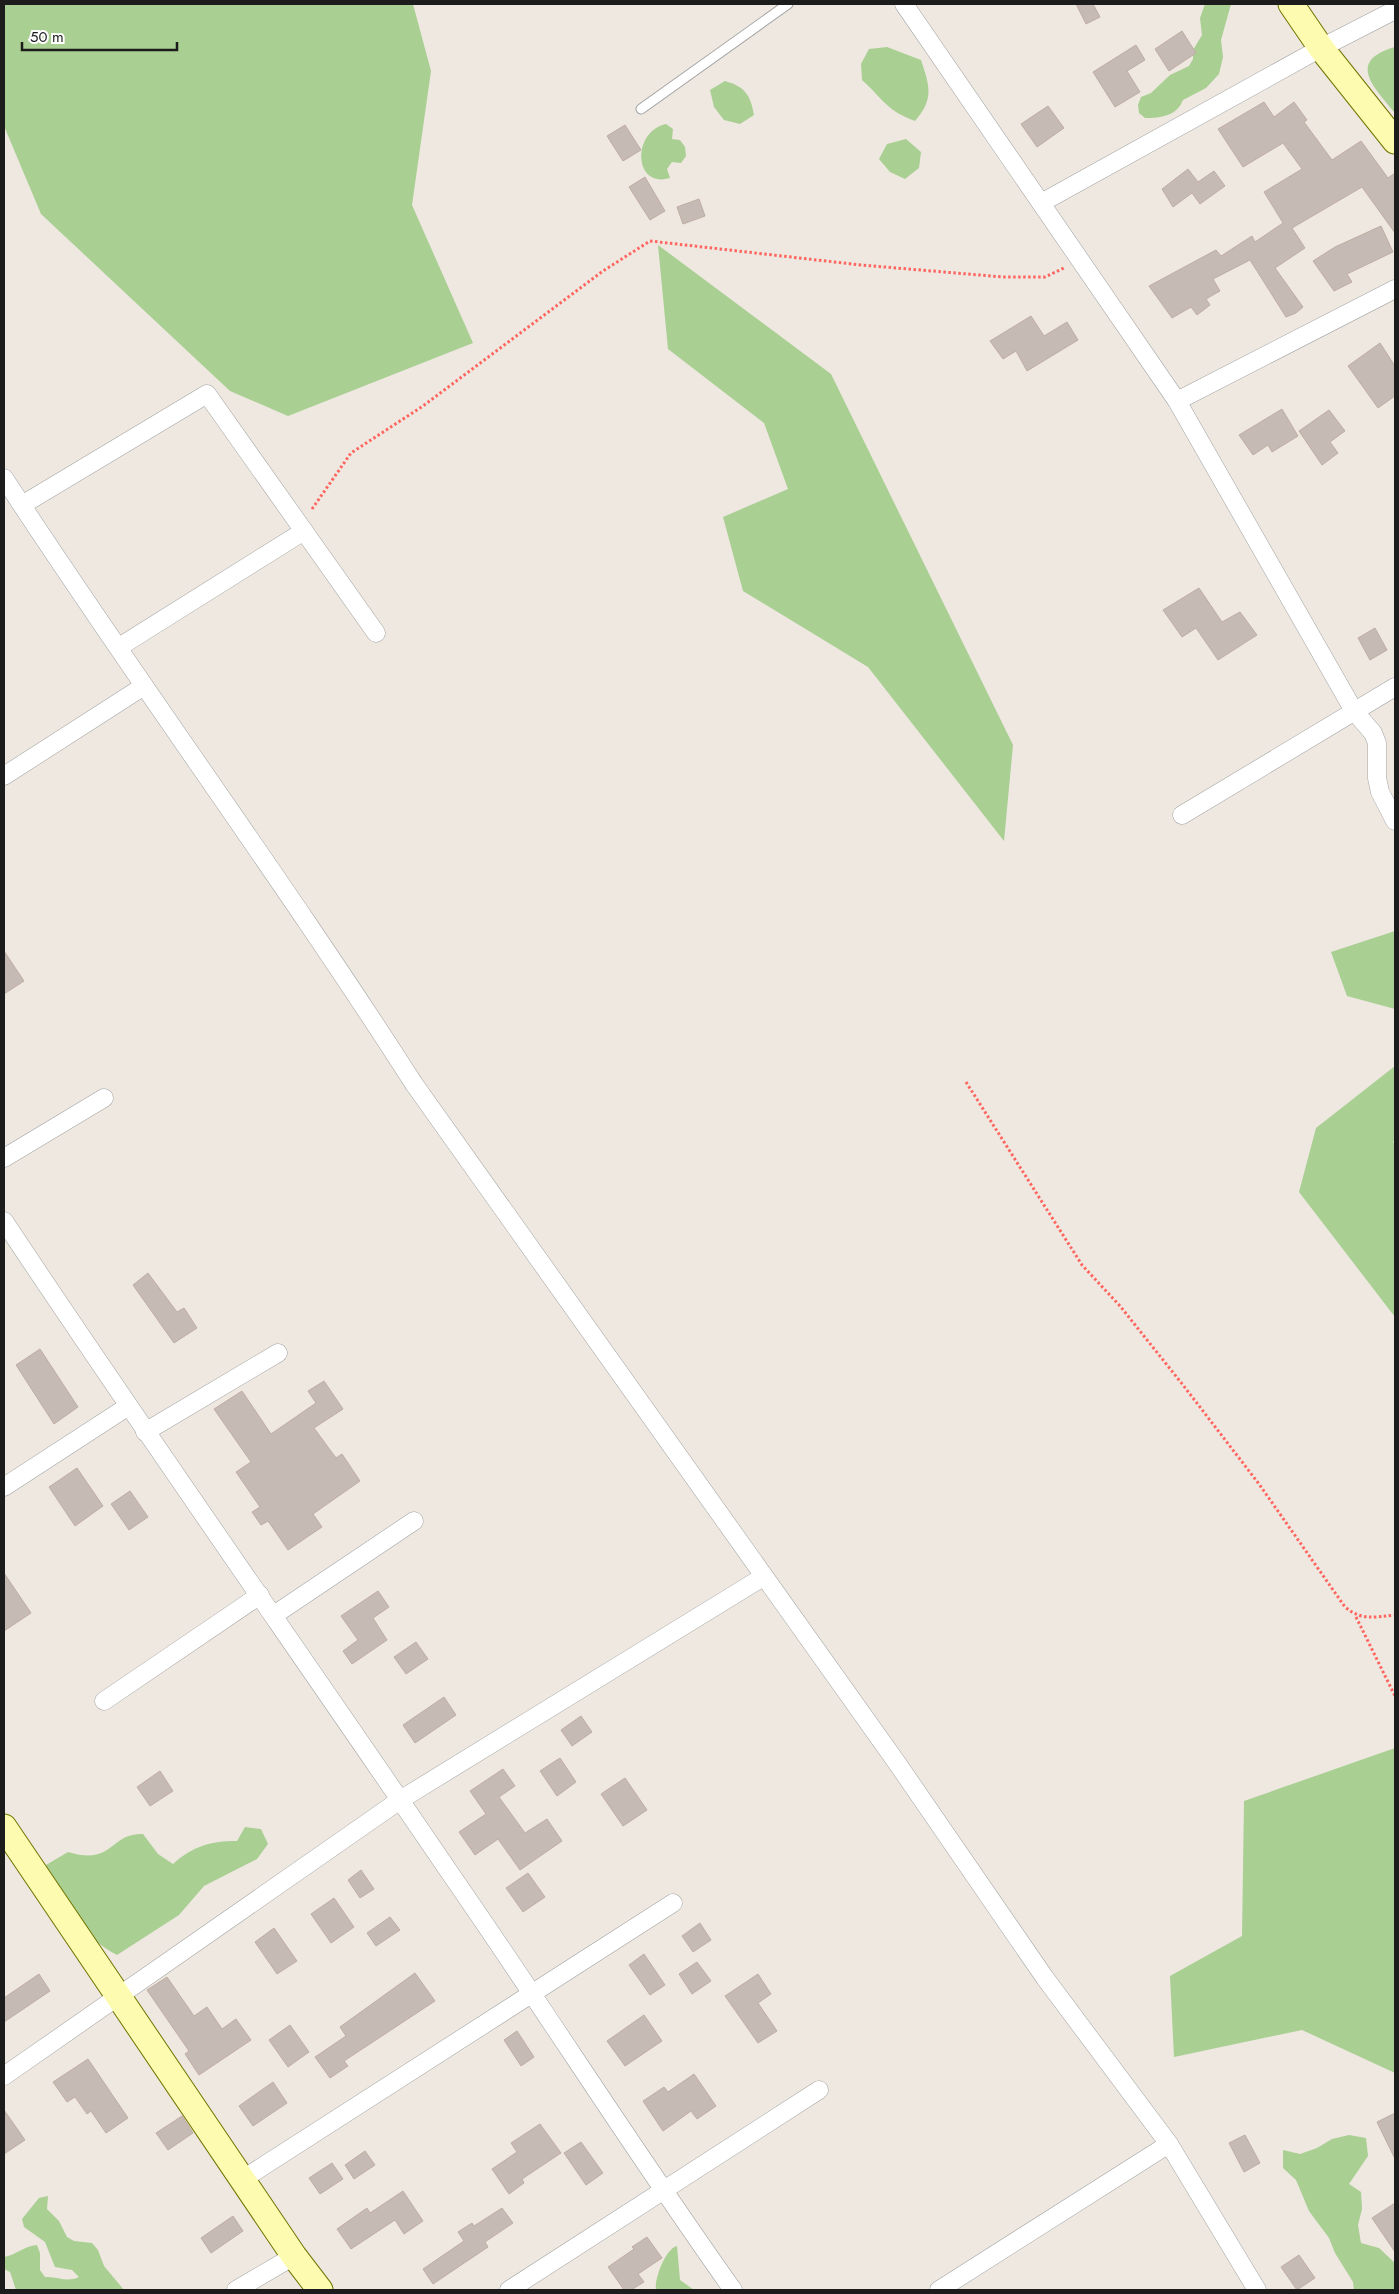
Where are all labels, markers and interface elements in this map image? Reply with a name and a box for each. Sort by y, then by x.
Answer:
scale bar [22,20,178,52]
text: 50 m [30,26,64,48]

